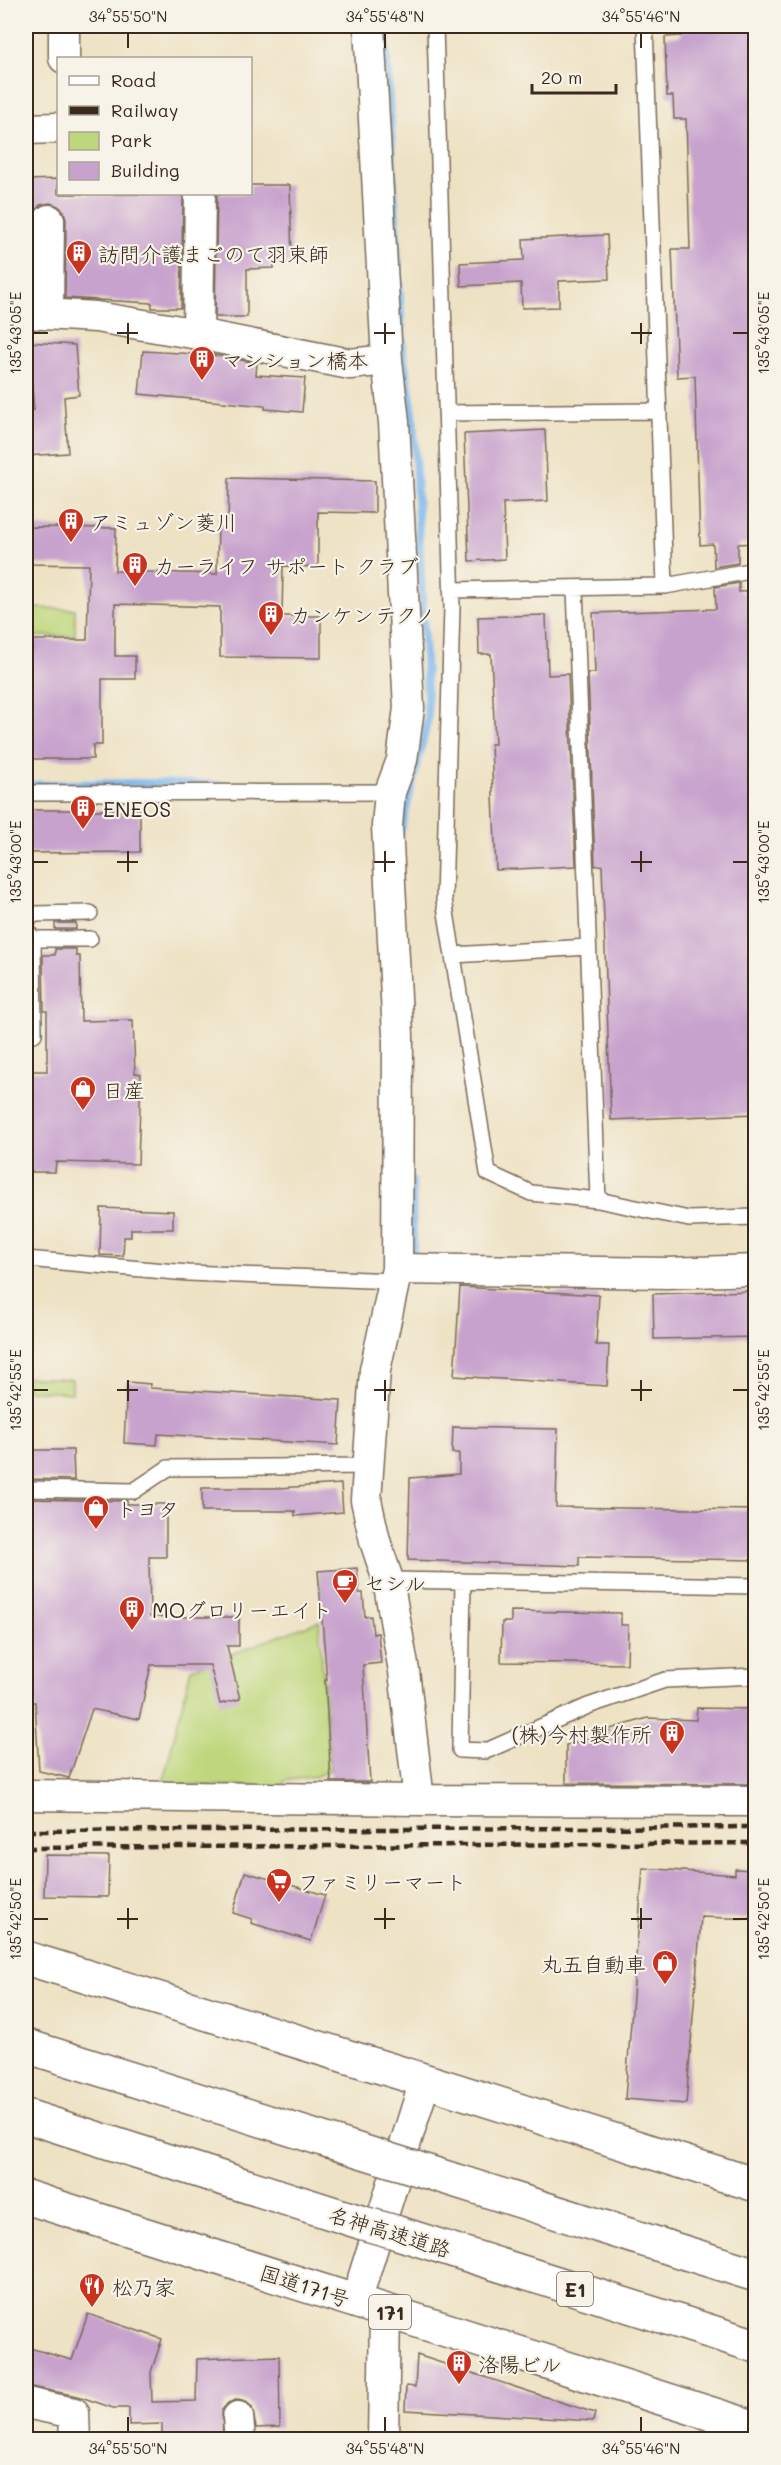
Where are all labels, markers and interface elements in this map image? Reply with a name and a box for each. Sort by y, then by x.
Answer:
text: 34°55'50"N [89,6,167,26]
text: 34°55'48"N [346,6,424,26]
text: 34°55'46"N [602,6,680,26]
legend [57,57,252,195]
scale bar [532,57,616,95]
text: 20 m [541,65,582,89]
text: Road [111,68,156,92]
text: Railway [111,98,178,122]
text: Park [111,128,152,152]
text: Building [111,158,179,182]
building icon: 訪問介護まごのて羽束師 [64,238,94,276]
place label: 訪問介護まごのて羽束師 [98,240,329,267]
text: 135°43'05"E [5,291,25,374]
text: 135°43'05"E [753,291,773,374]
building icon: マンション橋本 [187,344,217,382]
place label: マンション橋本 [222,346,368,373]
building icon: アミュゾン菱川 [56,506,86,544]
place label: アミュゾン菱川 [90,508,237,535]
building icon: カーライフ サポート クラブ [120,550,150,588]
place label: カーライフ サポート クラブ [154,552,419,579]
building icon: カンケンテクノ [256,599,286,637]
place label: カンケンテクノ [290,601,435,628]
building icon: ENEOS [68,793,98,831]
place label: ENEOS [103,795,171,822]
text: 135°43'00"E [5,820,25,904]
text: 135°43'00"E [753,820,773,904]
shop icon: 日産 [68,1074,98,1112]
place label: 日産 [103,1076,145,1103]
text: 135°42'55"E [5,1349,25,1431]
text: 135°42'55"E [753,1349,773,1431]
shop icon: トヨタ [81,1493,111,1531]
place label: トヨタ [116,1495,179,1522]
cafe icon: セシル [330,1567,360,1605]
place label: セシル [364,1569,426,1596]
building icon: MOグロリーエイト [117,1594,147,1632]
place label: MOグロリーエイト [152,1596,332,1623]
building icon: (株)今村製作所 [657,1718,687,1756]
place label: (株)今村製作所 [512,1720,652,1747]
supermarket icon: ファミリーマート [264,1866,294,1904]
place label: ファミリーマート [298,1868,466,1895]
text: 135°42'50"E [5,1877,25,1960]
text: 135°42'50"E [753,1877,773,1960]
shop icon: 丸五自動車 [650,1948,680,1986]
place label: 丸五自動車 [541,1950,646,1977]
street label: 名神高速道路 [326,2200,454,2262]
street label: 国道171号 [256,2258,354,2312]
restaurant icon: 松乃家 [77,2271,107,2309]
road number: E1 [557,2272,593,2306]
place label: 松乃家 [112,2273,175,2300]
road number: 171 [369,2295,411,2329]
building icon: 洛陽ビル [444,2348,474,2386]
place label: 洛陽ビル [478,2350,562,2377]
text: 34°55'50"N [89,2438,167,2458]
text: 34°55'48"N [346,2438,424,2458]
text: 34°55'46"N [602,2438,680,2458]

